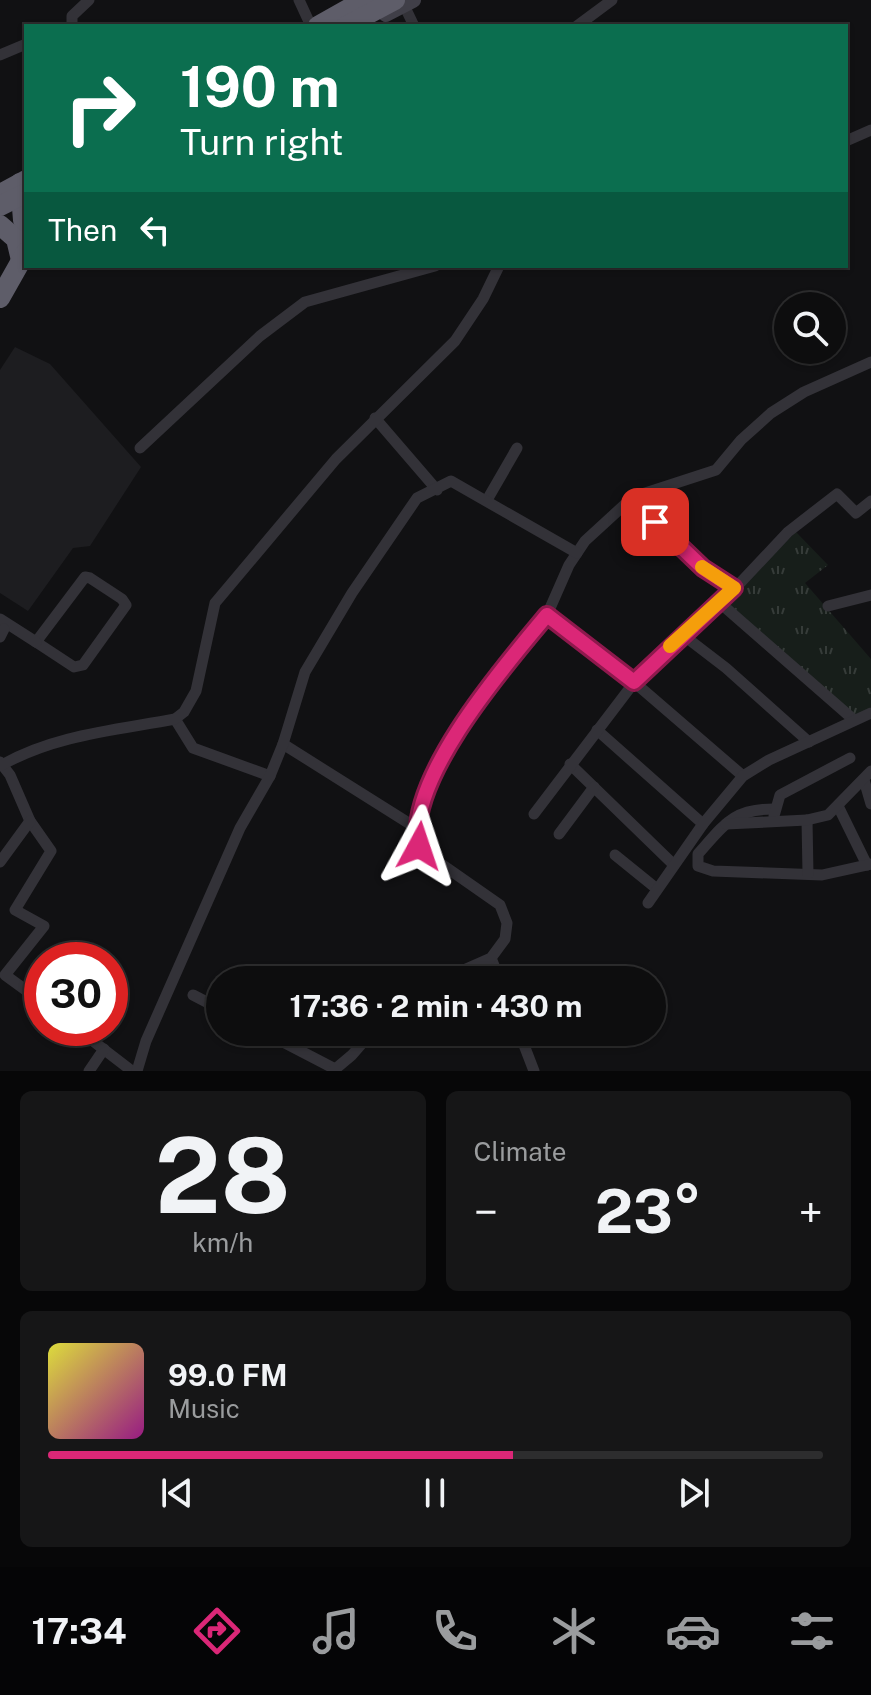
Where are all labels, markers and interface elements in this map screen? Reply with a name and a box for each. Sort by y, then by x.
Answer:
text: 190 m [180,54,340,120]
icon: right [48,56,152,160]
text: Turn right [180,121,343,163]
icon: left [133,208,177,252]
text: Then [48,212,117,248]
map controls [774,292,846,364]
button: search [774,292,846,364]
pin [621,488,689,556]
icon: arrive [633,500,677,544]
position arrow [377,804,461,888]
speed limit sign: 30 [24,942,128,1046]
text: 17:36 · 2 min · 430 m [290,988,582,1024]
text: 28 [155,1114,291,1236]
text: Climate [474,1136,567,1167]
text: 23° [595,1176,701,1247]
text: − [474,1186,498,1238]
text: + [799,1186,823,1238]
text: km/h [192,1227,253,1258]
text: 99.0 FM [168,1357,288,1393]
text: Music [168,1393,240,1424]
icon: previous [155,1471,199,1515]
icon: pause [413,1471,457,1515]
icon: next [672,1471,716,1515]
icon: directions [189,1603,245,1659]
icon: music [308,1603,364,1659]
icon: phone [427,1603,483,1659]
icon: climate [546,1603,602,1659]
icon: car [665,1603,721,1659]
icon: filters [784,1603,840,1659]
text: 17:34 [31,1610,127,1652]

